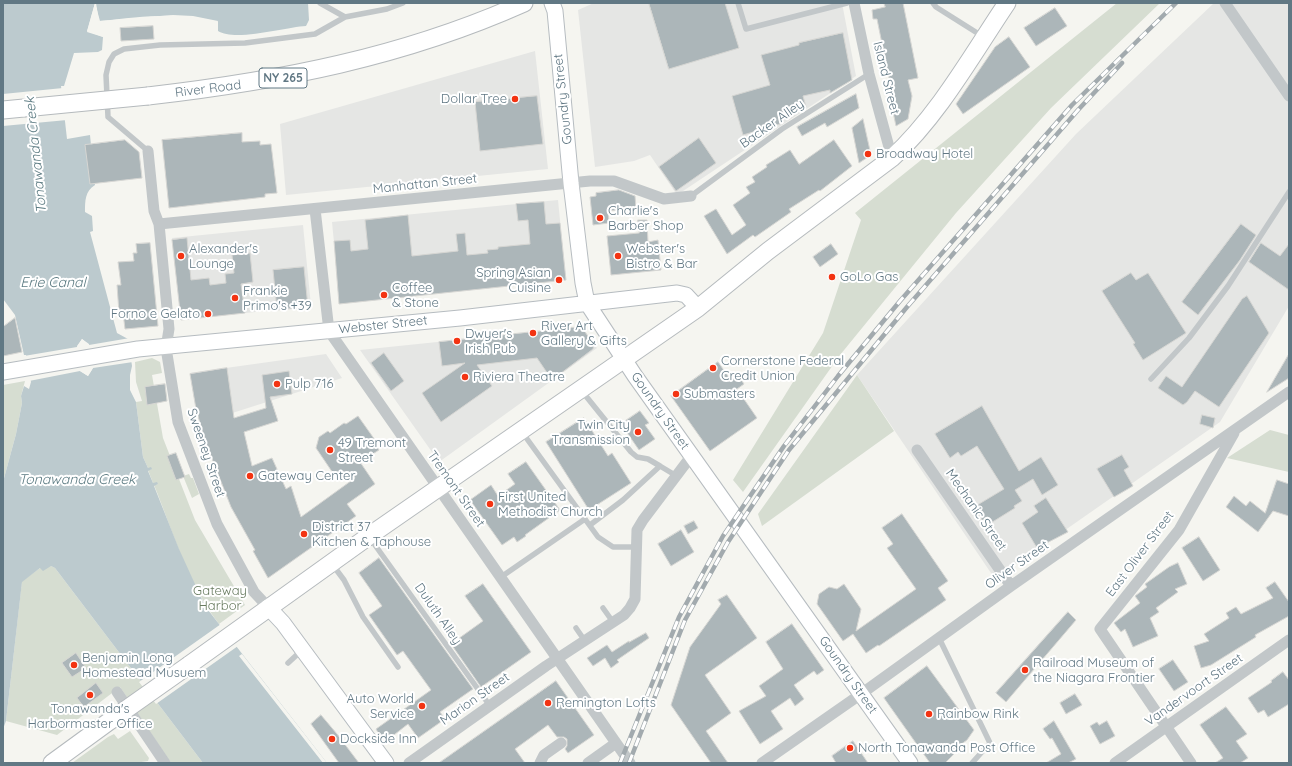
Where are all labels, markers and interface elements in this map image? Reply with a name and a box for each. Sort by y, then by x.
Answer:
street label: Island Street [869,40,903,116]
street label: Goundry Street [550,53,576,145]
road number: NY 265 [259,68,307,88]
street label: River Road [174,77,242,101]
place label: Dollar Tree [441,91,507,107]
marker: Dollar Tree [510,94,520,104]
water label: Tonawanda Creek [22,96,50,214]
street label: Backer Alley [737,96,807,152]
place label: Broadway Hotel [876,146,973,162]
marker: Broadway Hotel [863,149,873,159]
street label: Manhattan Street [372,171,478,197]
place label: Charlie's Barber Shop [608,203,684,234]
marker: Charlie's Barber Shop [595,213,605,223]
place label: Alexander's Lounge [189,241,258,272]
place label: Webster's Bistro & Bar [626,241,698,272]
marker: Alexander's Lounge [176,251,186,261]
marker: Webster's Bistro & Bar [613,251,623,261]
place label: Spring Asian Cuisine [476,265,551,296]
place label: GoLo Gas [840,269,898,285]
marker: GoLo Gas [827,272,837,282]
water label: Erie Canal [20,275,86,291]
marker: Spring Asian Cuisine [554,275,564,285]
place label: Coffee & Stone [392,280,439,311]
place label: Frankie Primo's +39 [243,283,312,314]
marker: Coffee & Stone [379,290,389,300]
marker: Frankie Primo's +39 [230,293,240,303]
place label: Forno e Gelato [111,306,200,322]
marker: Forno e Gelato [203,309,213,319]
street label: Webster Street [338,313,428,337]
place label: River Art Gallery & Gifts [541,318,627,349]
place label: Dwyer's Irish Pub [465,326,516,357]
marker: River Art Gallery & Gifts [528,328,538,338]
marker: Dwyer's Irish Pub [452,336,462,346]
place label: Cornerstone Federal Credit Union [721,353,844,384]
marker: Cornerstone Federal Credit Union [708,363,718,373]
place label: Riviera Theatre [473,369,565,385]
street label: Goundry Street [627,369,693,453]
marker: Riviera Theatre [460,372,470,382]
place label: Pulp 716 [285,376,334,392]
marker: Pulp 716 [272,379,282,389]
place label: Submasters [684,386,755,402]
marker: Submasters [671,389,681,399]
street label: Sweeney Street [183,406,229,500]
place label: Twin City Transmission [552,417,630,448]
marker: Twin City Transmission [633,427,643,437]
place label: 49 Tremont Street [338,435,406,466]
marker: 49 Tremont Street [325,445,335,455]
street label: Tremont Street [424,448,488,530]
street label: Mechanic Street [942,466,1010,554]
place label: Gateway Center [258,468,355,484]
marker: Gateway Center [245,471,255,481]
water label: Tonawanda Creek [18,472,136,488]
place label: First United Methodist Church [498,489,603,520]
marker: First United Methodist Church [485,499,495,509]
street label: East Oliver Street [1103,508,1177,600]
place label: District 37 Kitchen & Taphouse [312,519,431,550]
marker: District 37 Kitchen & Taphouse [299,529,309,539]
street label: Oliver Street [982,537,1052,593]
street label: Duluth Alley [411,580,465,648]
park label: Gateway Harbor [193,583,247,614]
street label: Goundry Street [815,633,881,717]
place label: Benjamin Long Homestead Musuem [82,650,206,681]
street label: Vandervoort Street [1142,650,1246,730]
place label: Railroad Museum of the Niagara Frontier [1033,655,1155,686]
marker: Benjamin Long Homestead Musuem [69,660,79,670]
marker: Railroad Museum of the Niagara Frontier [1020,665,1030,675]
street label: Marion Street [437,669,513,729]
marker: Tonawanda's Harbormaster Office [85,690,95,700]
place label: Auto World Service [347,691,414,722]
place label: Remington Lofts [556,695,656,711]
marker: Remington Lofts [543,698,553,708]
place label: Tonawanda's Harbormaster Office [27,701,153,732]
marker: Auto World Service [417,701,427,711]
place label: Rainbow Rink [937,706,1019,722]
marker: Rainbow Rink [924,709,934,719]
place label: Dockside Inn [340,731,417,747]
marker: Dockside Inn [327,734,337,744]
place label: North Tonawanda Post Office [858,740,1035,756]
marker: North Tonawanda Post Office [845,743,855,753]

